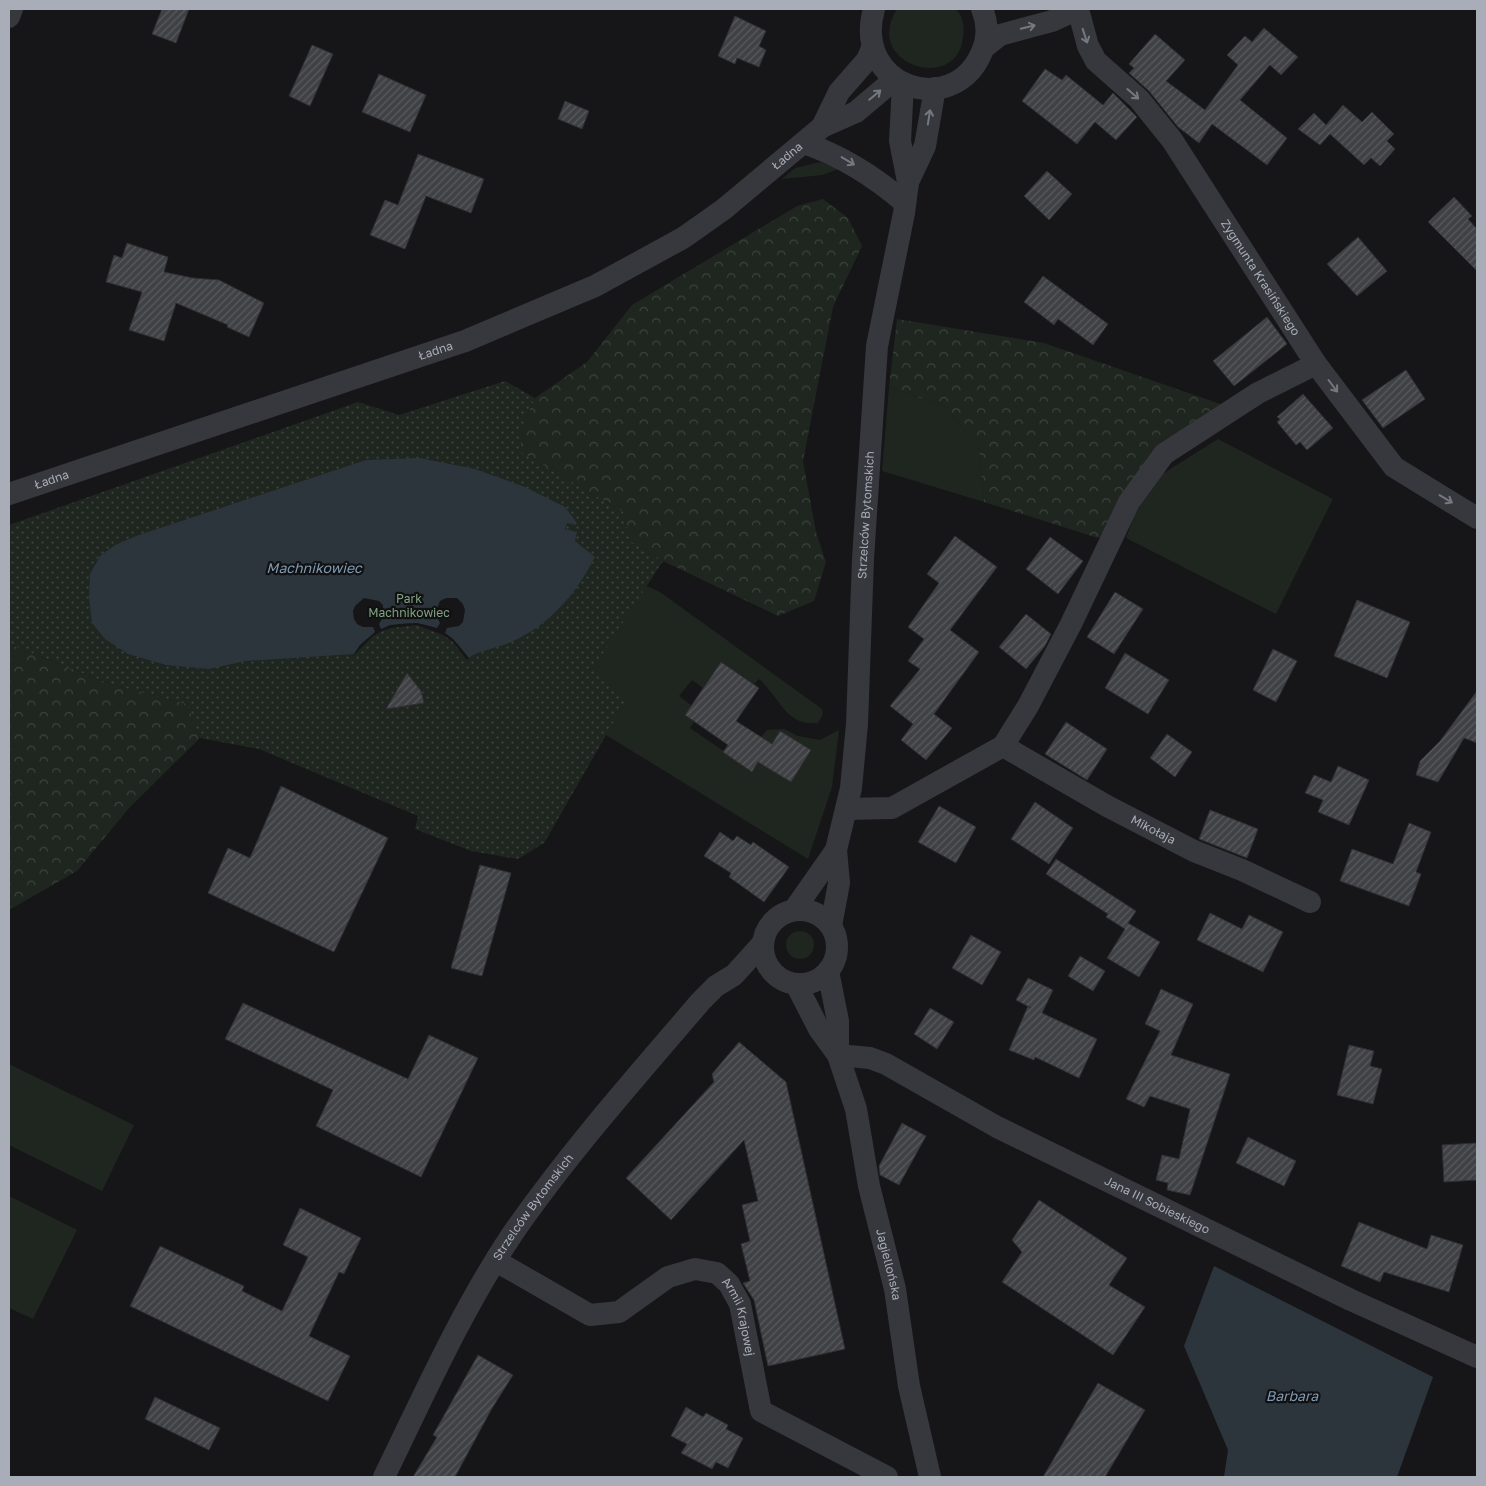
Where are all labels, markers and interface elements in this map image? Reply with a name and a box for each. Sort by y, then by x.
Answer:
one-way arrow [1020,22,1036,31]
one-way arrow [1081,27,1090,43]
one-way arrow [1126,88,1139,99]
one-way arrow [868,90,881,101]
one-way arrow [924,109,934,125]
street label: Ładna [768,139,805,173]
one-way arrow [841,157,855,167]
street label: Zygmunta Krasińskiego [1218,216,1304,338]
street label: Ładna [416,338,455,363]
one-way arrow [1328,379,1338,393]
street label: Strzelców Bytomskich [854,451,877,579]
street label: Ładna [32,466,71,492]
one-way arrow [1439,494,1453,504]
water label: Machnikowiec [266,559,363,576]
park label: Park Machnikowiec [368,591,450,620]
street label: Mikołaja [1128,812,1178,847]
street label: Strzelców Bytomskich [489,1150,576,1263]
street label: Jana III Sobieskiego [1102,1173,1212,1237]
street label: Jagiellońska [873,1227,905,1301]
street label: Armii Krajowej [719,1273,758,1357]
water label: Barbara [1266,1387,1319,1404]

